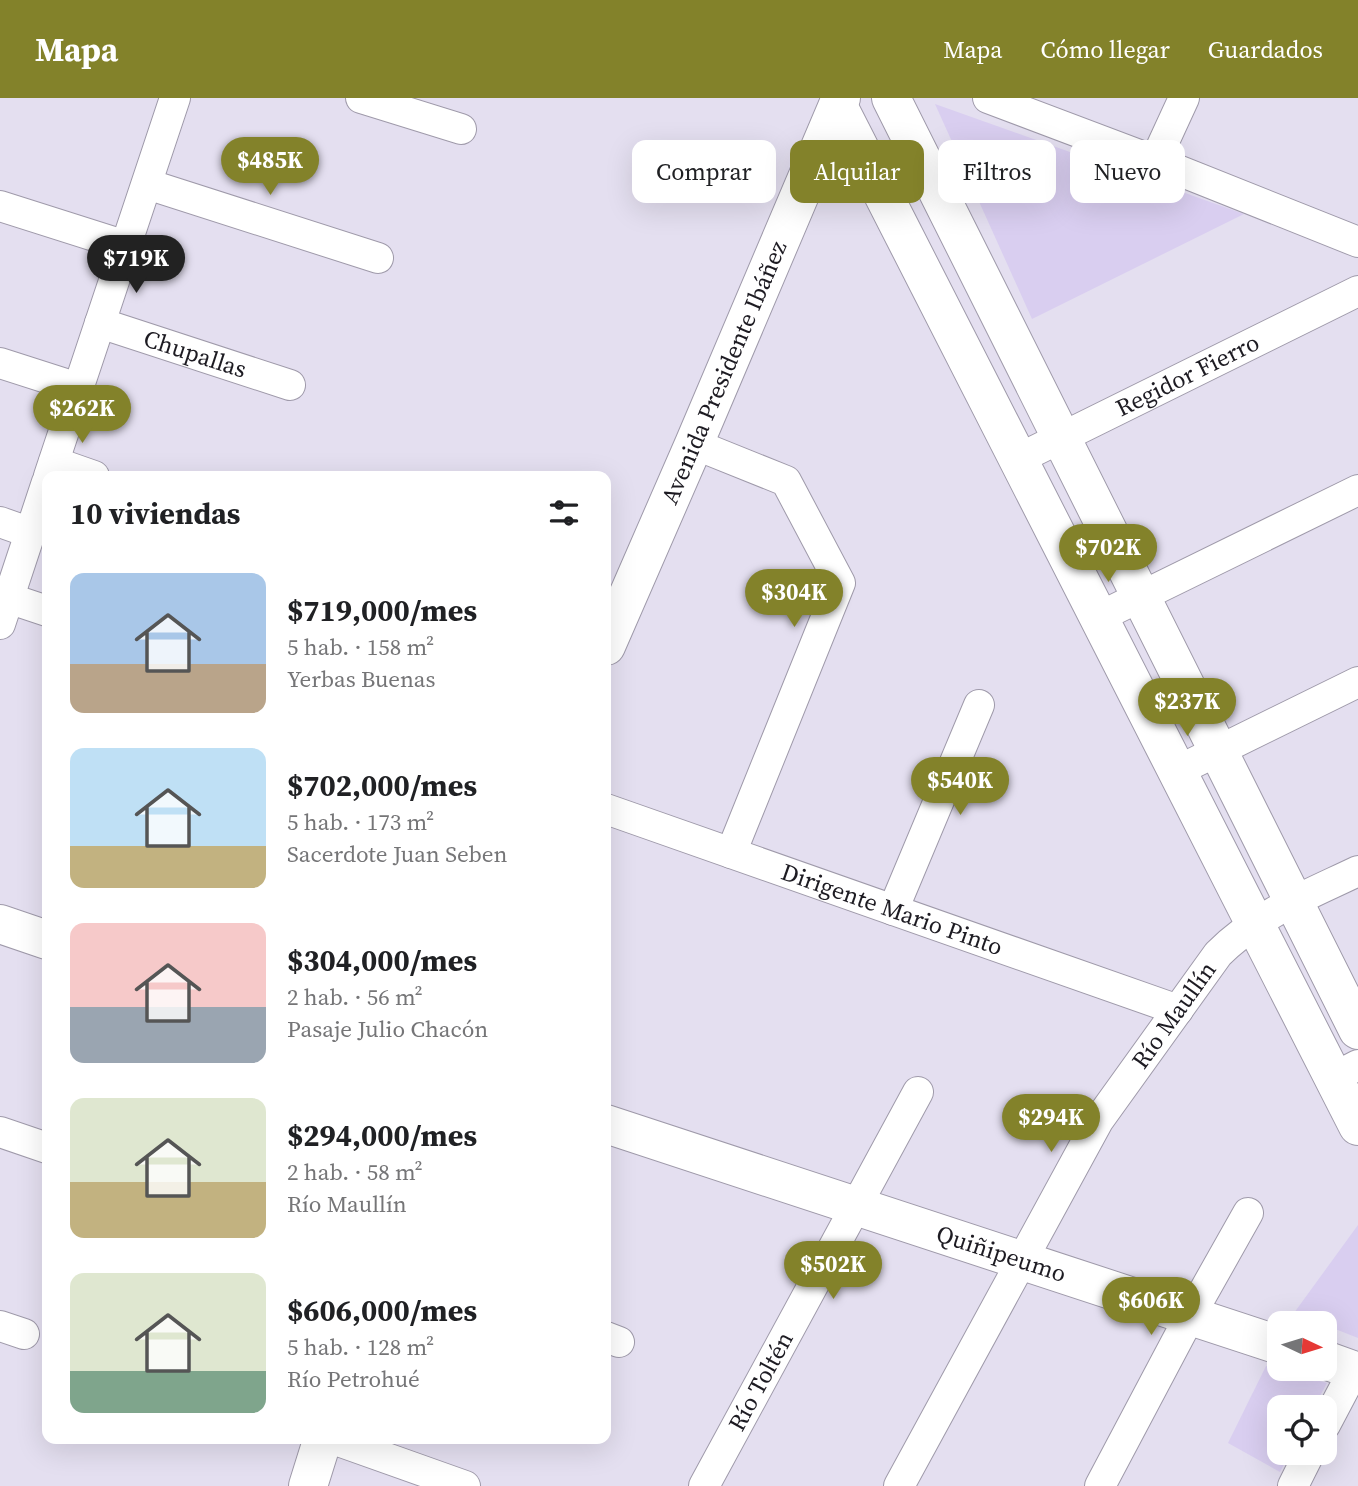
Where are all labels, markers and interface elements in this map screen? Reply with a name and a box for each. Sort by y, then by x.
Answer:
text: Mapa [35,27,118,72]
text: Mapa [943,33,1002,66]
text: Cómo llegar [1040,33,1170,66]
text: Guardados [1208,33,1323,66]
pin: $485K [221,138,319,197]
chip: Comprar [632,140,776,203]
chip: Alquilar [790,140,924,203]
chip: Filtros [938,140,1056,203]
chip: Nuevo [1070,140,1185,203]
text: $485K [237,144,303,176]
street label: Avenida Presidente Ibáñez [653,235,795,509]
pin: $719K [87,236,185,295]
text: $719K [103,242,169,274]
street label: Chupallas [140,321,251,386]
street label: Regidor Fierro [1110,325,1265,424]
pin: $262K [33,386,131,445]
text: $262K [49,392,115,424]
text: 10 viviendas [70,493,241,534]
icon: filters [545,494,583,532]
pin: $702K [1059,524,1157,584]
text: $702K [1075,531,1141,563]
pin: $304K [745,570,843,629]
text: $304K [761,576,827,608]
text: $719,000/mes [287,590,477,631]
icon: home [126,601,210,685]
text: 5 hab. · 158 m² [287,631,434,663]
text: Yerbas Buenas [287,663,436,695]
pin: $237K [1138,678,1236,738]
text: $237K [1154,685,1220,717]
pin: $540K [911,758,1009,817]
text: $540K [927,764,993,796]
text: $702,000/mes [287,765,477,806]
icon: home [126,776,210,860]
text: 5 hab. · 173 m² [287,806,434,838]
text: Sacerdote Juan Seben [287,838,507,870]
street label: Dirigente Mario Pinto [777,855,1007,963]
text: $304,000/mes [287,940,477,981]
icon: home [126,951,210,1035]
street label: Río Maullín [1124,955,1223,1075]
text: 2 hab. · 56 m² [287,981,423,1013]
text: Pasaje Julio Chacón [287,1013,488,1045]
pin: $294K [1002,1094,1100,1154]
text: $294K [1018,1101,1084,1133]
text: $294,000/mes [287,1115,477,1156]
icon: home [126,1126,210,1210]
text: 2 hab. · 58 m² [287,1156,423,1188]
text: Río Maullín [287,1188,407,1220]
street label: Quiñipeumo [932,1217,1071,1290]
pin: $502K [784,1242,882,1301]
text: $502K [800,1248,866,1280]
pin: $606K [1102,1278,1200,1337]
text: $606K [1118,1284,1184,1316]
text: $606,000/mes [287,1290,477,1331]
icon: home [126,1301,210,1385]
north arrow [1267,1311,1337,1381]
map controls [1267,1311,1337,1465]
street label: Río Toltén [720,1326,801,1437]
text: 5 hab. · 128 m² [287,1331,434,1363]
text: Río Petrohué [287,1363,420,1395]
button: locate [1267,1395,1337,1465]

